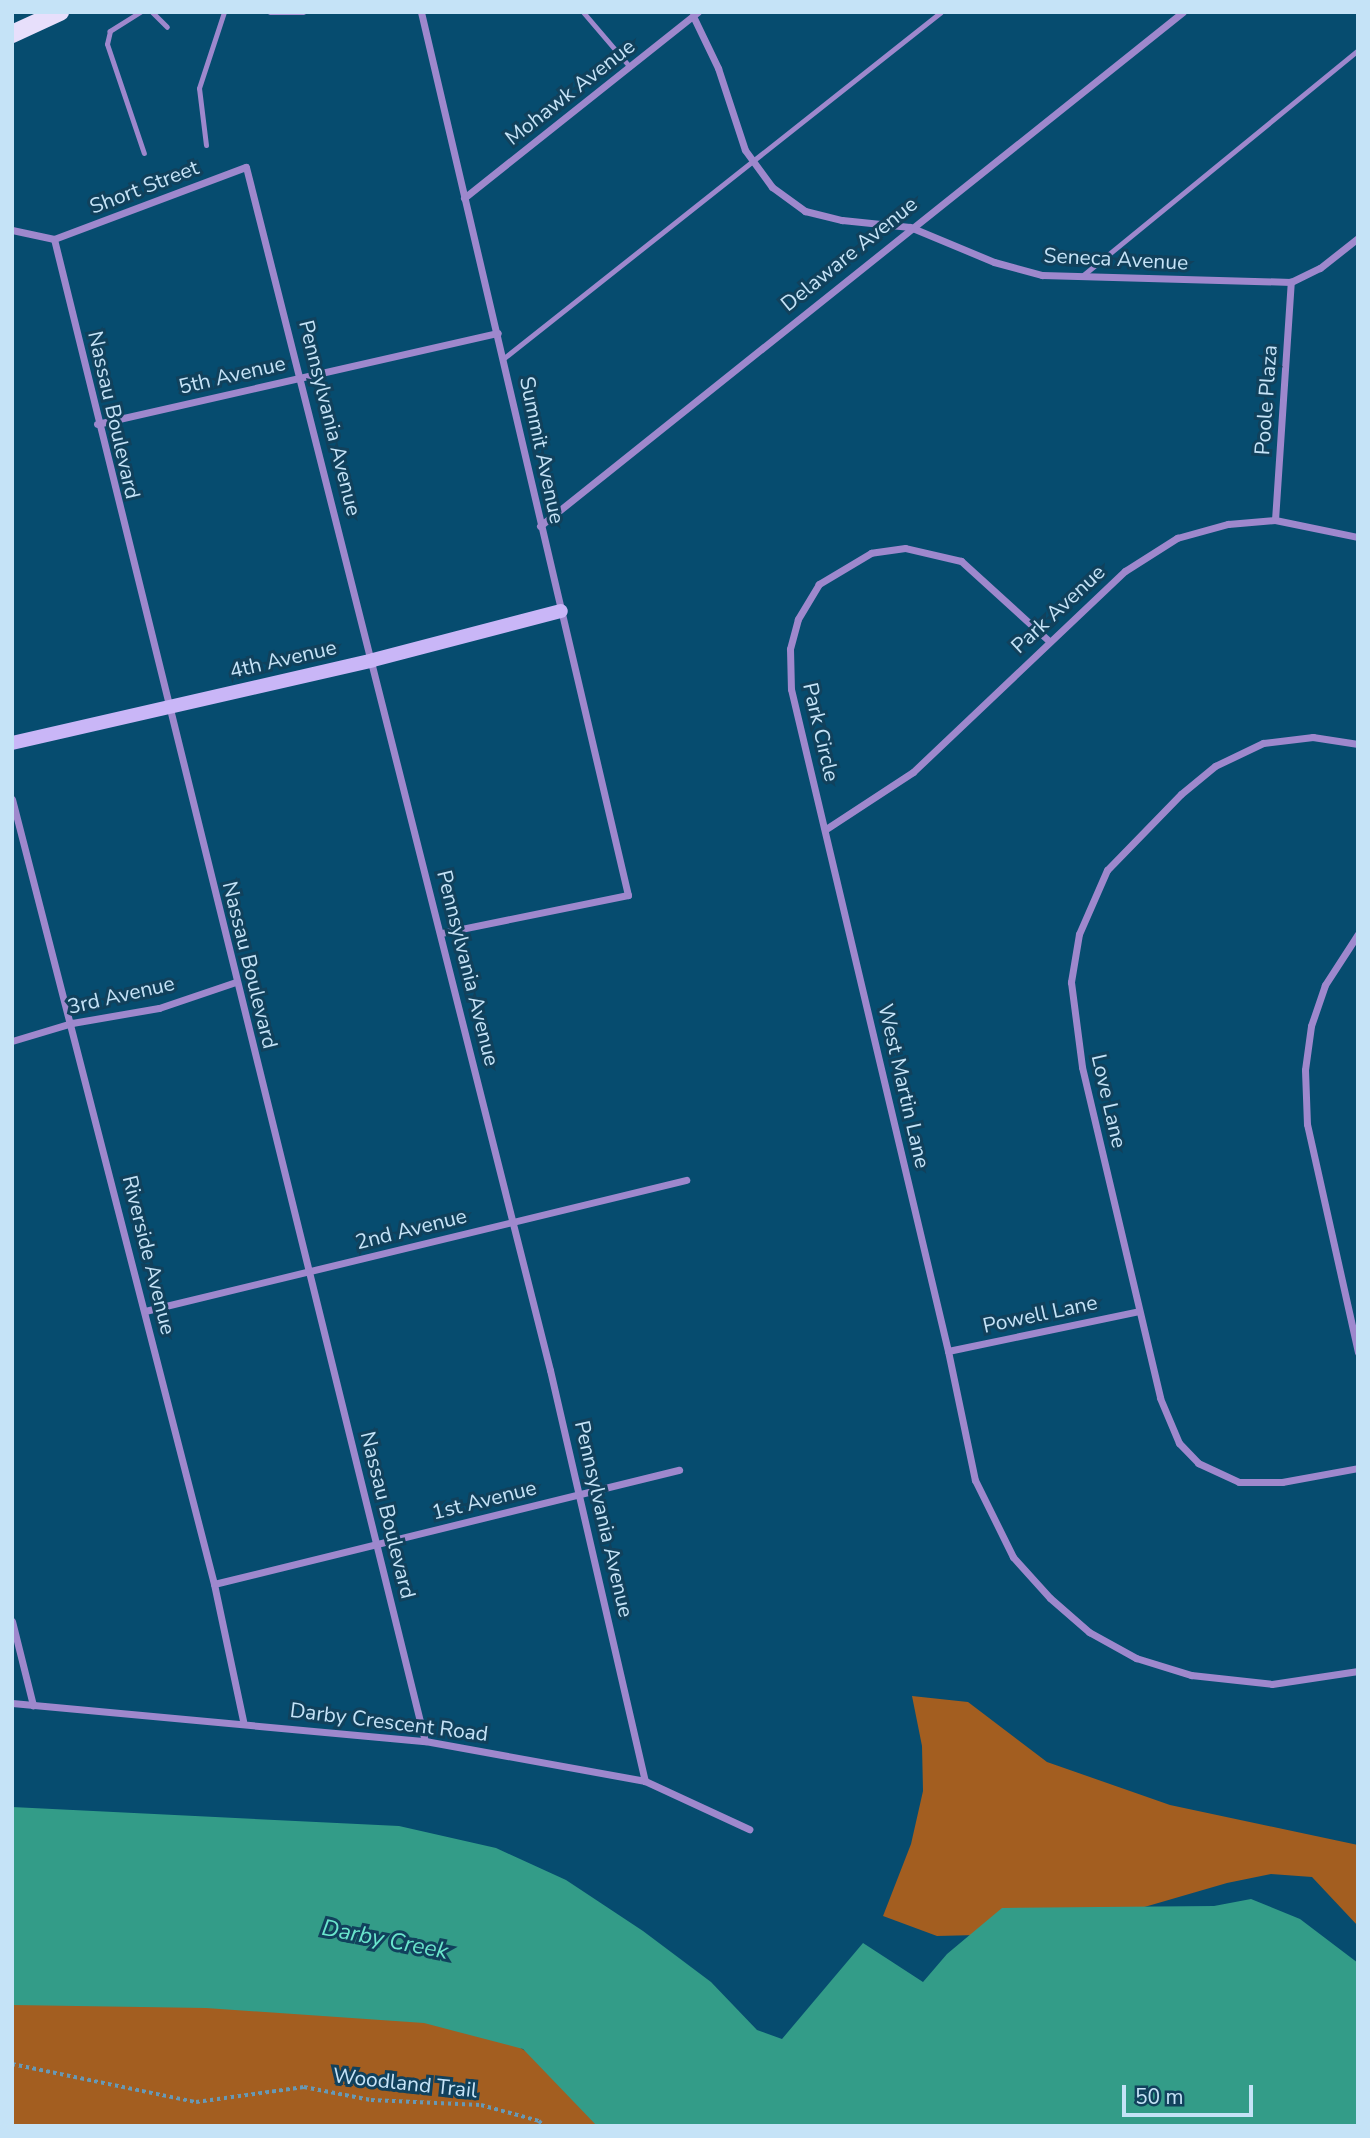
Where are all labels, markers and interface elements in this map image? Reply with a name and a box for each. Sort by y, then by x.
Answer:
street label: Mohawk Avenue [500,34,640,150]
street label: Short Street [86,155,202,219]
street label: Delaware Avenue [776,191,922,317]
street label: Seneca Avenue [1043,243,1189,275]
street label: Pennsylvania Avenue [293,317,367,519]
street label: Nassau Boulevard [82,329,146,501]
street label: Poole Plaza [1250,344,1282,456]
street label: 5th Avenue [176,350,288,400]
street label: Summit Avenue [514,374,570,526]
street label: Park Avenue [1006,559,1110,659]
street label: 4th Avenue [227,634,339,684]
street label: Park Circle [797,680,845,784]
street label: Pennsylvania Avenue [431,867,505,1069]
street label: Nassau Boulevard [217,879,283,1051]
street label: 3rd Avenue [65,970,177,1020]
street label: West Martin Lane [873,1001,935,1171]
street label: Love Lane [1086,1052,1132,1150]
street label: Riverside Avenue [117,1173,181,1337]
street label: 2nd Avenue [353,1203,469,1255]
street label: Powell Lane [980,1290,1100,1338]
street label: Pennsylvania Avenue [569,1418,639,1620]
street label: Nassau Boulevard [355,1429,421,1601]
street label: 1st Avenue [429,1475,539,1525]
street label: Darby Crescent Road [288,1697,490,1747]
water label: Darby Creek [320,1914,450,1966]
street label: Woodland Trail [332,2063,478,2103]
scale bar [1125,2072,1256,2116]
text: 50 m [1135,2083,1184,2111]

